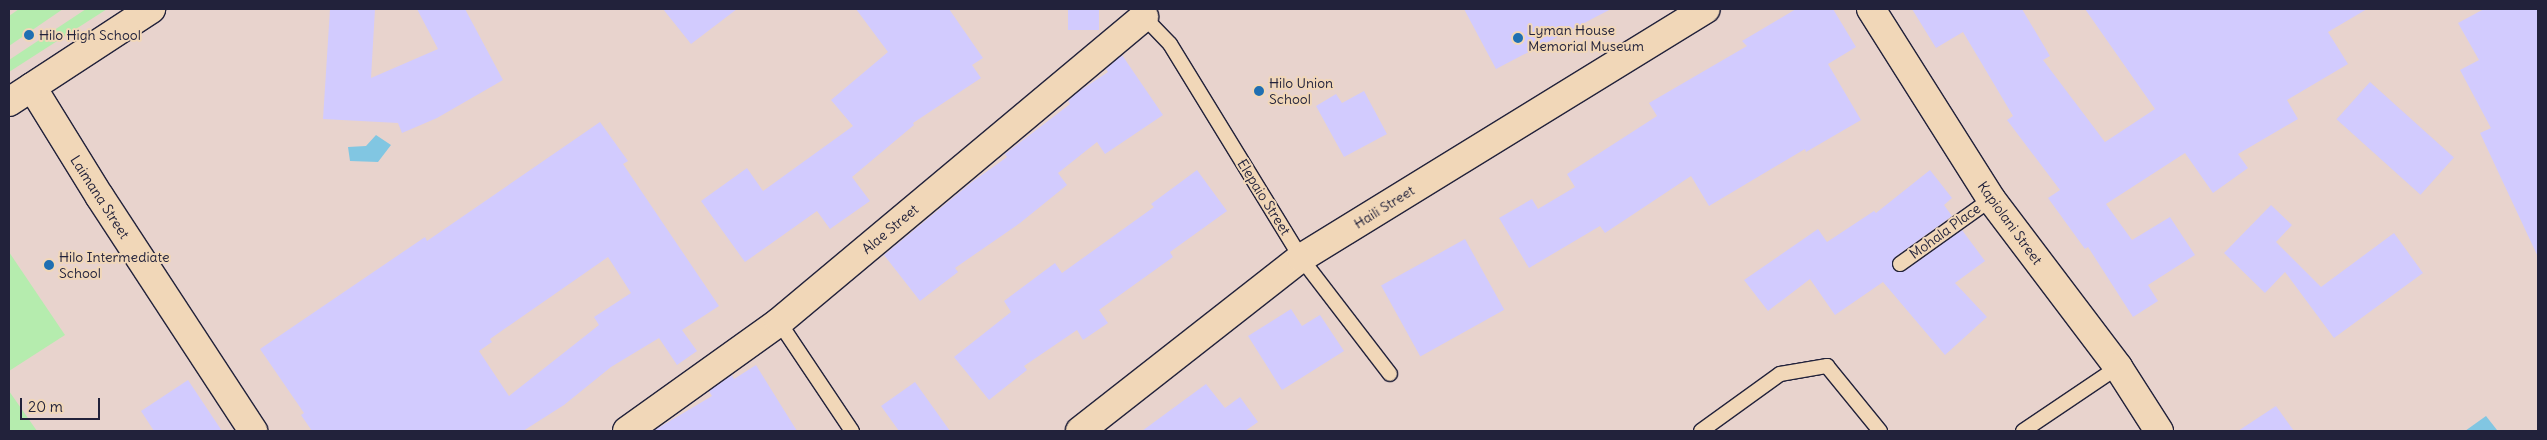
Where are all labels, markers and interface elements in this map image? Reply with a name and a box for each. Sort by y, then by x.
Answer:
place label: Lyman House Memorial Museum [1528,22,1644,54]
place label: Hilo High School [39,27,141,43]
marker: Hilo High School [23,29,35,41]
marker: Lyman House Memorial Museum [1512,32,1524,44]
place label: Hilo Union School [1269,75,1333,108]
marker: Hilo Union School [1253,85,1265,97]
street label: Laimana Street [67,152,133,242]
street label: Elepaio Street [1234,156,1294,238]
street label: Kapiolani Street [1974,178,2046,268]
street label: Haili Street [1351,182,1417,232]
street label: Mohala Place [1906,200,1984,262]
street label: Alae Street [858,201,922,257]
place label: Hilo Intermediate School [59,249,170,282]
marker: Hilo Intermediate School [43,259,55,271]
scale bar [22,388,102,420]
text: 20 m [28,397,63,416]

